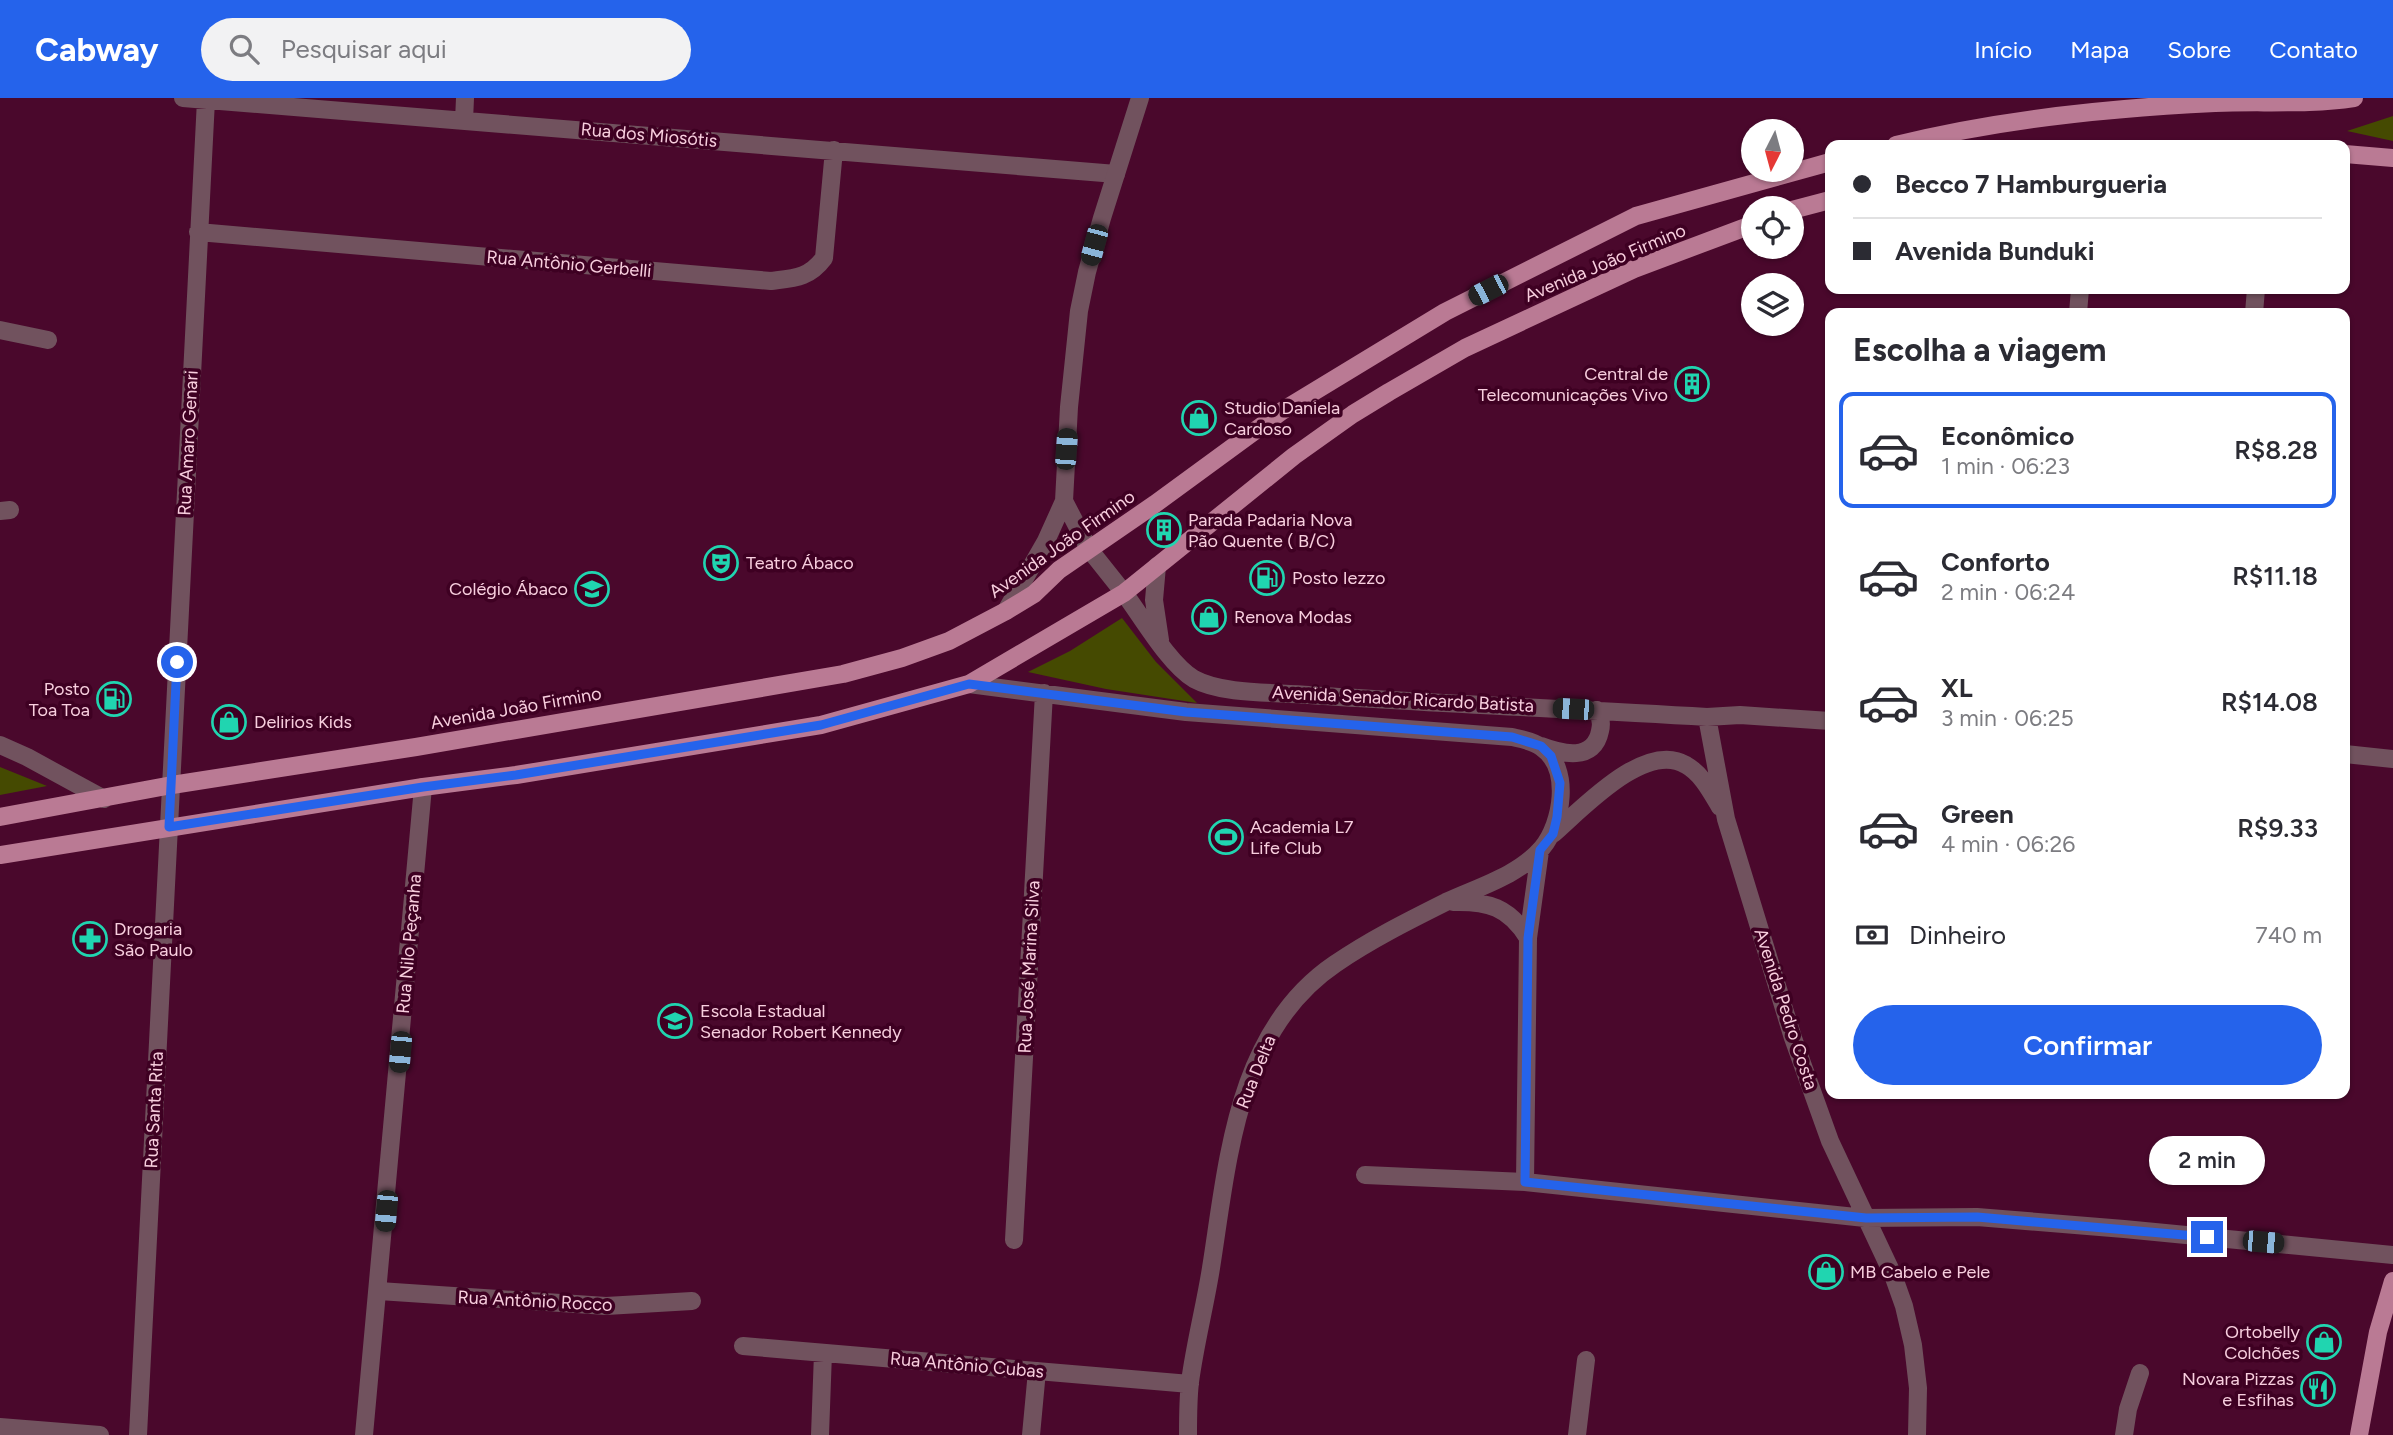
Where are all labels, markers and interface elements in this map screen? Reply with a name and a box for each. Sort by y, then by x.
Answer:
search box [201,18,691,81]
text: Cabway [35,30,159,69]
icon: search [225,30,263,68]
text: Pesquisar aqui [281,33,447,65]
text: Início [1974,35,2032,64]
text: Mapa [2070,35,2129,64]
text: Sobre [2167,35,2231,64]
text: Contato [2269,35,2358,64]
street label: Rua dos Miosótis [580,118,718,152]
north arrow [1741,119,1804,182]
map controls [1741,119,1804,336]
text: Becco 7 Hamburgueria [1895,168,2167,200]
button: locate [1741,196,1804,259]
street label: Avenida João Firmino [1521,219,1689,307]
car [1079,222,1110,268]
text: Avenida Bunduki [1895,235,2095,267]
street label: Rua Antônio Gerbelli [486,246,652,282]
car [1465,271,1512,309]
button: layers [1741,273,1804,336]
text: Escolha a viagem [1853,331,2106,369]
place label: Central de Telecomunicações Vivo [1478,363,1668,406]
building icon: Central de Telecomunicações Vivo [1673,365,1711,403]
street label: Rua Amaro Genari [173,370,203,516]
place label: Studio Daniela Cardoso [1224,397,1340,440]
shop icon: Studio Daniela Cardoso [1180,399,1218,437]
icon: car [1857,419,1920,482]
text: Econômico [1941,420,2074,452]
car [1055,427,1078,471]
text: R$8.28 [2234,434,2318,466]
text: 1 min · 06:23 [1941,452,2070,480]
street label: Avenida João Firmino [985,485,1139,603]
place label: Parada Padaria Nova Pão Quente ( B/C) [1188,509,1352,552]
building icon: Parada Padaria Nova Pão Quente ( B/C) [1145,511,1183,549]
theatre icon: Teatro Ábaco [702,544,740,582]
icon: car [1857,545,1920,608]
text: Conforto [1941,546,2050,578]
place label: Teatro Ábaco [746,552,854,574]
fuel station icon: Posto Iezzo [1248,559,1286,597]
text: R$11.18 [2232,560,2318,592]
place label: Posto Iezzo [1292,567,1386,589]
school or university icon: Colégio Ábaco [573,570,611,608]
place label: Colégio Ábaco [449,578,568,600]
text: 2 min · 06:24 [1941,578,2075,606]
shop icon: Renova Modas [1190,598,1228,636]
place label: Renova Modas [1234,606,1352,628]
route start [161,646,193,678]
icon: car [1857,671,1920,734]
text: XL [1941,672,1973,704]
place label: Posto Toa Toa [29,678,90,721]
fuel station icon: Posto Toa Toa [95,680,133,718]
street label: Avenida Senador Ricardo Batista [1271,681,1535,717]
street label: Avenida João Firmino [429,682,603,734]
text: R$14.08 [2221,686,2318,718]
car [1552,697,1595,721]
shop icon: Delirios Kids [210,703,248,741]
text: 3 min · 06:25 [1941,704,2074,732]
place label: Delirios Kids [254,711,352,733]
icon: car [1857,797,1920,860]
text: Green [1941,798,2014,830]
text: R$9.33 [2237,812,2318,844]
place label: Academia L7 Life Club [1250,816,1354,859]
sports icon: Academia L7 Life Club [1207,818,1245,856]
text: 4 min · 06:26 [1941,830,2075,858]
street label: Rua Nilo Peçanha [392,873,426,1015]
street label: Rua José Marina Silva [1013,880,1045,1054]
icon: cash [1853,916,1891,954]
place label: Drogaria São Paulo [114,918,193,961]
text: Dinheiro [1909,919,2006,951]
pharmacy icon: Drogaria São Paulo [71,920,109,958]
text: 740 m [2255,921,2322,949]
street label: Avenida Pedro Costa [1749,925,1823,1093]
place label: Escola Estadual Senador Robert Kennedy [700,1000,902,1043]
school or university icon: Escola Estadual Senador Robert Kennedy [656,1002,694,1040]
button: Confirmar [1853,1005,2322,1085]
car [388,1030,413,1074]
street label: Rua Delta [1231,1032,1281,1112]
street label: Rua Santa Rita [140,1051,168,1169]
callout: 2 min [2149,1136,2265,1184]
text: 2 min [2178,1146,2236,1174]
car [374,1189,399,1233]
route end [2191,1221,2223,1253]
car [2242,1230,2285,1254]
shop icon: MB Cabelo e Pele [1807,1253,1845,1291]
place label: MB Cabelo e Pele [1850,1261,1990,1283]
street label: Rua Antônio Rocco [457,1286,613,1316]
place label: Ortobelly Colchões [2224,1321,2301,1364]
shop icon: Ortobelly Colchões [2305,1323,2343,1361]
street label: Rua Antônio Cubas [889,1347,1045,1383]
place label: Novara Pizzas e Esfihas [2182,1368,2294,1411]
restaurant icon: Novara Pizzas e Esfihas [2299,1370,2337,1408]

